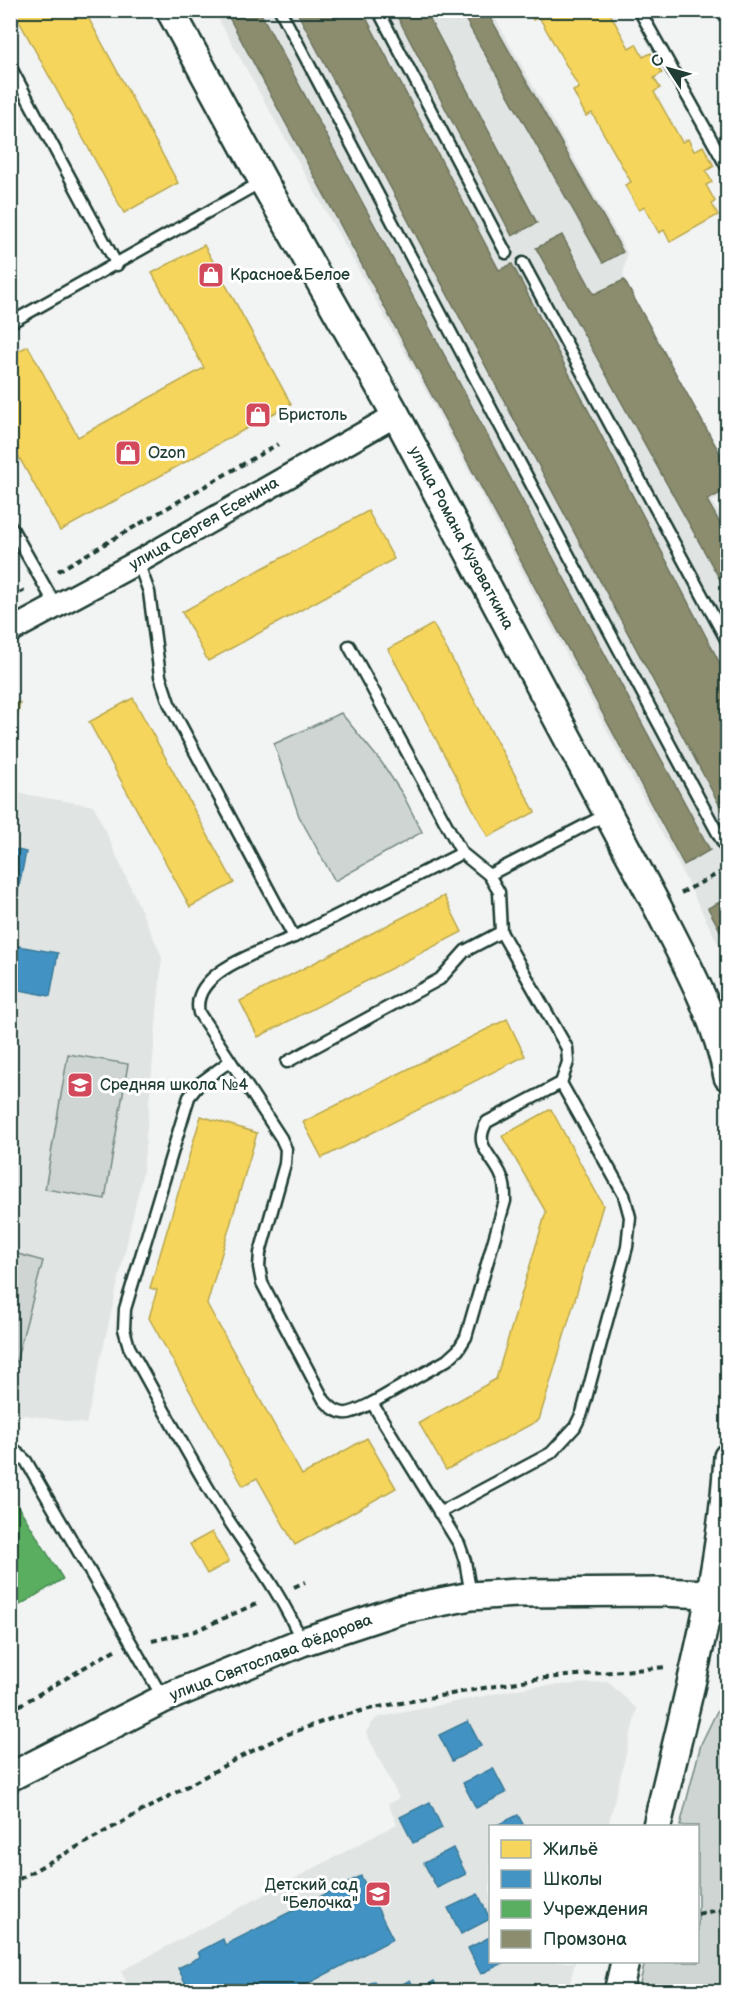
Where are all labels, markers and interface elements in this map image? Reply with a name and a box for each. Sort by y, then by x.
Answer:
north arrow [639,39,699,99]
text: С [647,51,669,71]
shop icon: Красное&Белое [196,260,226,290]
place label: Красное&Белое [230,266,350,285]
shop icon: Бристоль [243,400,273,430]
place label: Бристоль [278,406,347,425]
shop icon: Ozon [113,438,143,468]
street label: улица Романа Кузоваткина [405,443,518,633]
place label: Ozon [148,444,186,463]
street label: улица Сергея Есенина [126,473,283,575]
school or university icon: Средняя школа №4 [65,1070,95,1100]
place label: Средняя школа №4 [100,1076,248,1095]
street label: улица Святослава Фёдорова [167,1610,375,1705]
legend [489,1825,699,1963]
text: Жильё [543,1839,598,1860]
text: Школы [543,1869,602,1890]
place label: Детский сад "Белочка" [265,1876,358,1913]
school or university icon: Детский сад "Белочка" [363,1879,393,1909]
text: Учреждения [543,1899,648,1920]
text: Промзона [543,1929,627,1950]

